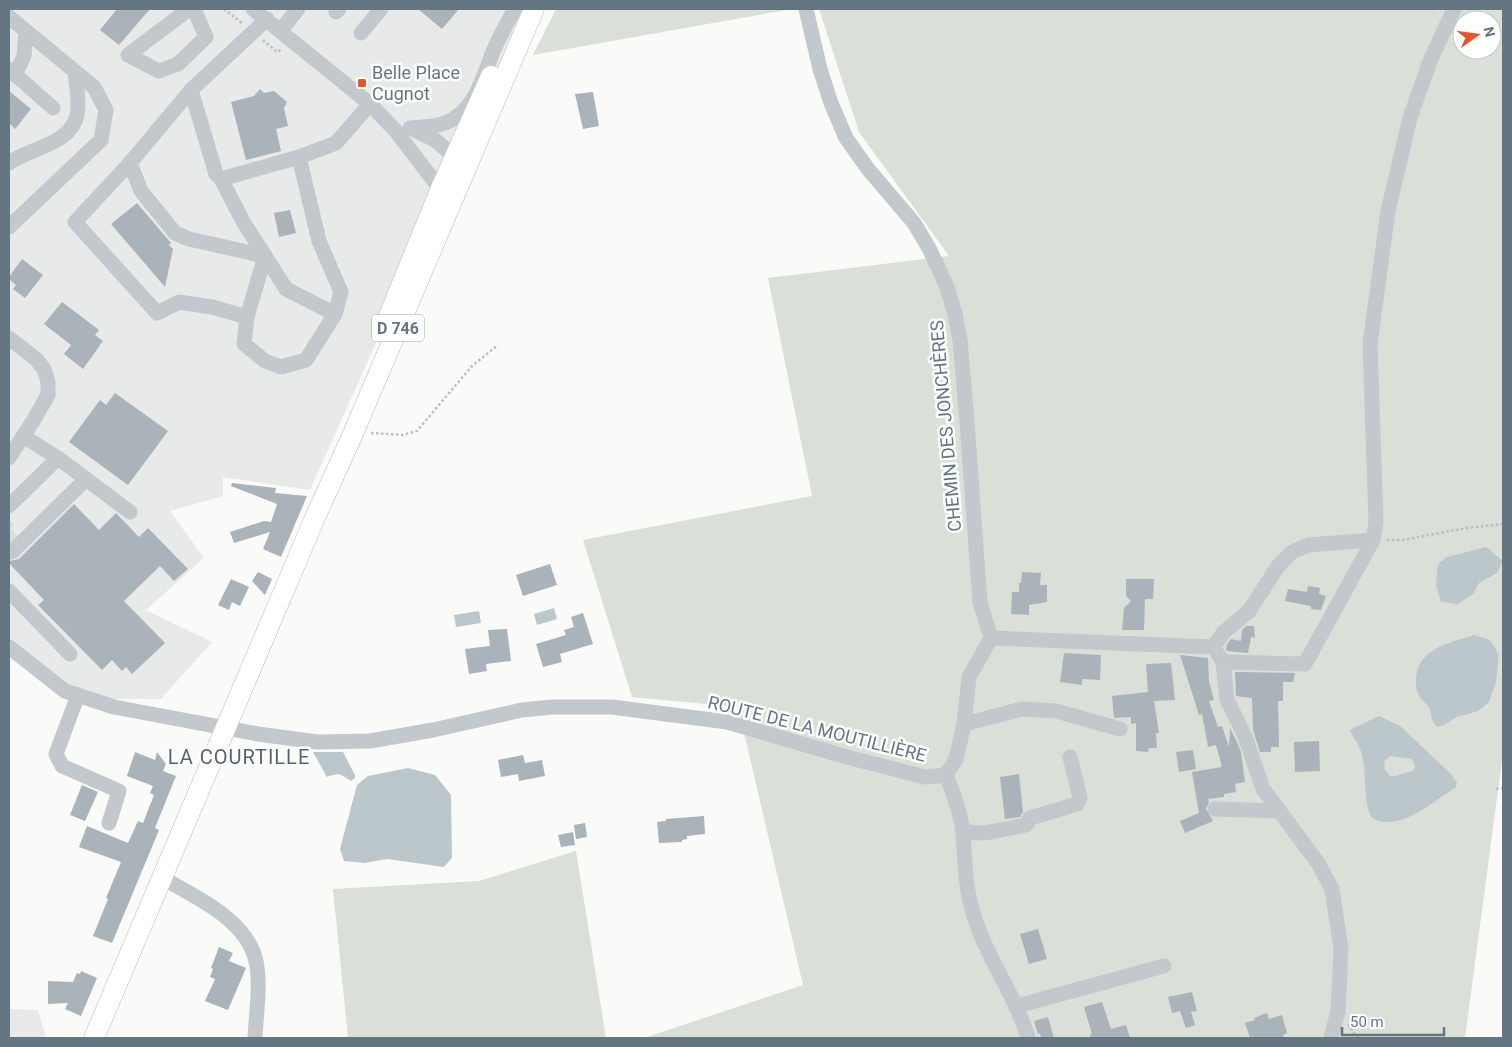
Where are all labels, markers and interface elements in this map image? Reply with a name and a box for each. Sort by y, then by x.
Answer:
north arrow [1452,10,1502,60]
text: N [1481,25,1499,39]
place label: Belle Place Cugnot [372,62,460,104]
marker: Belle Place Cugnot [356,77,368,89]
road number: D 746 [372,314,424,342]
street label: CHEMIN DES JONCHÈRES [926,319,965,532]
street label: ROUTE DE LA MOUTILLIÈRE [706,691,929,766]
district label: LA COURTILLE [168,745,310,769]
scale bar [1342,1004,1444,1036]
text: 50 m [1350,1013,1384,1031]

